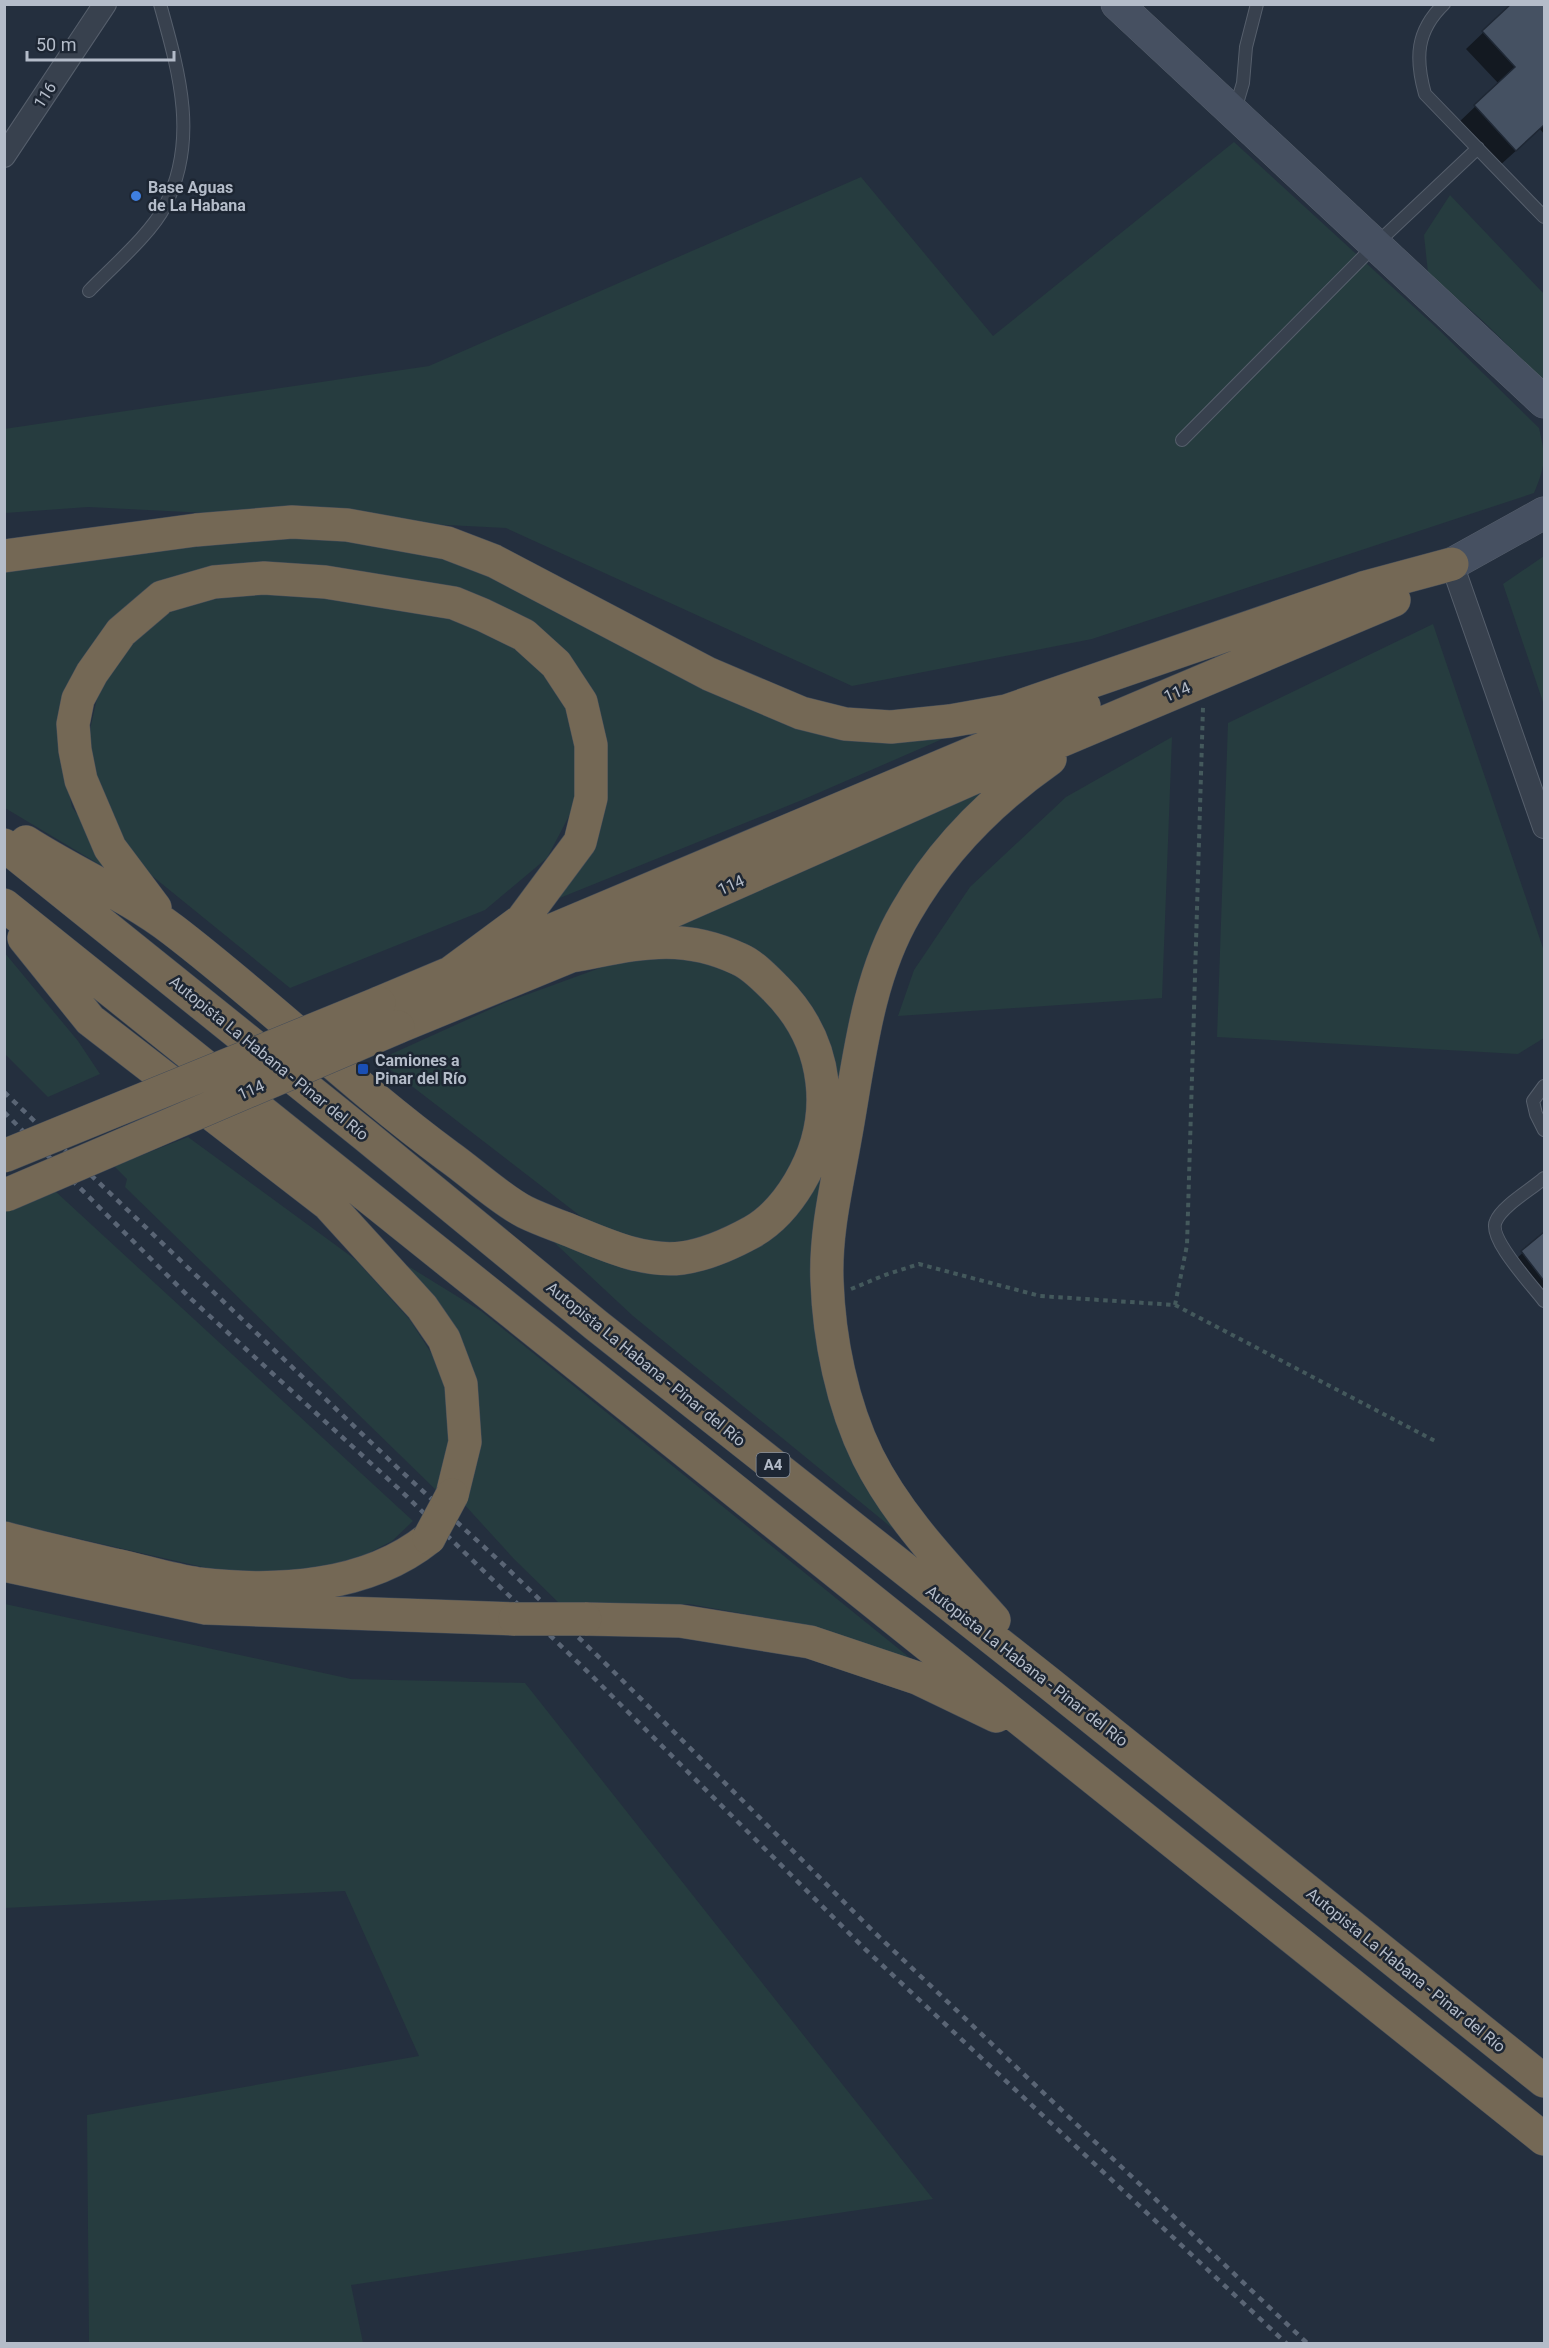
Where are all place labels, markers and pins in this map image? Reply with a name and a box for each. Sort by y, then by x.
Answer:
place label: Base Aguas de La Habana [148,178,246,215]
marker: Base Aguas de La Habana [129,189,143,203]
place label: Camiones a Pinar del Río [375,1051,466,1088]
marker: Camiones a Pinar del Río [356,1062,370,1076]

